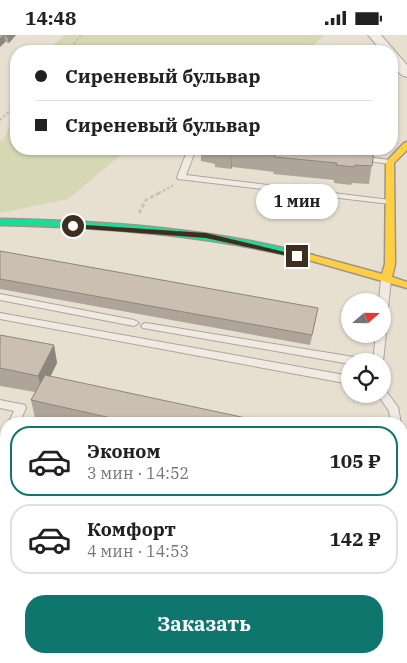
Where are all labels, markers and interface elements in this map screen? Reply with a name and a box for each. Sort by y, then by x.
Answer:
text: 14:48 [25,6,76,30]
text: Сиреневый бульвар [65,64,260,88]
text: Сиреневый бульвар [65,113,260,137]
callout: 1 мин [256,183,338,219]
text: 1 мин [274,191,320,211]
route start [62,215,84,237]
route end [286,245,308,267]
north arrow [341,293,391,343]
map controls [341,293,391,403]
button: locate [341,353,391,403]
icon: car [27,439,72,484]
text: Эконом [87,439,160,463]
text: 105 ₽ [329,449,381,473]
text: 3 мин · 14:52 [87,463,189,483]
icon: car [27,517,72,562]
text: Комфорт [87,517,176,541]
text: 142 ₽ [329,527,381,551]
text: 4 мин · 14:53 [87,541,189,561]
button: Заказать [25,595,383,653]

